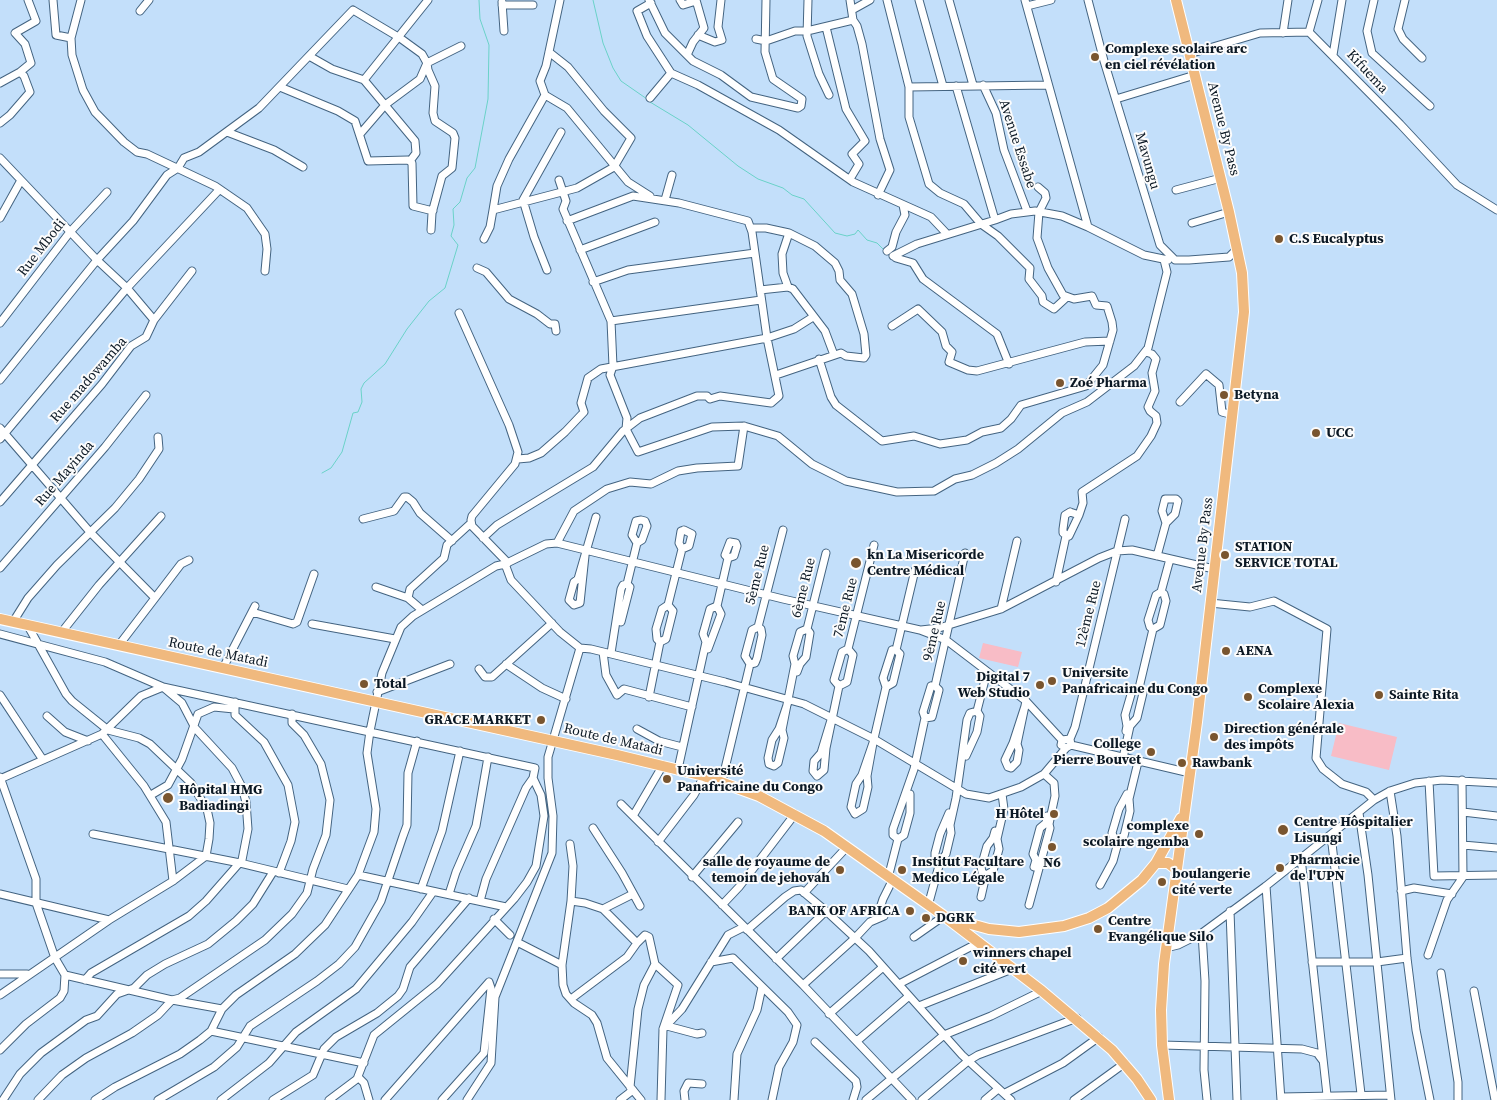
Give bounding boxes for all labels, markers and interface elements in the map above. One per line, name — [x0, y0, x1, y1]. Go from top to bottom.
place label: Complexe scolaire arc en ciel révélation — [1105, 41, 1247, 74]
street label: Kifuema — [1343, 47, 1391, 97]
marker: Complexe scolaire arc en ciel révélation — [1089, 51, 1101, 63]
street label: Avenue By Pass — [1203, 80, 1243, 178]
street label: Avenue Essabe — [995, 98, 1039, 190]
street label: Mavungu — [1131, 131, 1163, 191]
street label: Rue Mbodi — [14, 216, 70, 280]
place label: C.S Eucalyptus — [1289, 231, 1384, 247]
marker: C.S Eucalyptus — [1273, 233, 1285, 245]
street label: Rue madowamba — [47, 334, 131, 426]
place label: Zoé Pharma — [1070, 375, 1147, 391]
marker: Zoé Pharma — [1054, 377, 1066, 389]
place label: Betyna — [1234, 387, 1279, 403]
marker: Betyna — [1218, 389, 1230, 401]
place label: UCC — [1326, 425, 1353, 441]
marker: UCC — [1310, 427, 1322, 439]
street label: Rue Mayinda — [32, 438, 98, 510]
street label: Avenue By Pass — [1189, 496, 1217, 594]
place label: STATION SERVICE TOTAL — [1235, 539, 1338, 572]
street label: 5ème Rue — [742, 543, 774, 607]
place label: kn La Misericorde Centre Médical — [867, 547, 984, 580]
marker: STATION SERVICE TOTAL — [1219, 549, 1231, 561]
street label: 6ème Rue — [788, 556, 820, 620]
marker: kn La Misericorde Centre Médical — [849, 556, 863, 570]
street label: 7ème Rue — [830, 576, 862, 640]
street label: 12ème Rue — [1073, 579, 1105, 649]
street label: 9ème Rue — [920, 599, 950, 663]
street label: Route de Matadi — [167, 634, 269, 672]
place label: AENA — [1236, 643, 1273, 659]
marker: AENA — [1220, 645, 1232, 657]
place label: Universite Panafricaine du Congo — [1062, 665, 1208, 698]
place label: Digital 7 Web Studio — [957, 669, 1030, 702]
marker: Universite Panafricaine du Congo — [1046, 675, 1058, 687]
place label: Total — [374, 676, 407, 692]
marker: Total — [358, 678, 370, 690]
marker: Digital 7 Web Studio — [1034, 679, 1046, 691]
place label: Complexe Scolaire Alexia — [1258, 681, 1354, 714]
place label: Sainte Rita — [1389, 687, 1459, 703]
marker: Sainte Rita — [1373, 689, 1385, 701]
marker: Complexe Scolaire Alexia — [1242, 691, 1254, 703]
place label: GRACE MARKET — [424, 712, 531, 728]
marker: GRACE MARKET — [535, 714, 547, 726]
street label: Route de Matadi — [562, 720, 664, 760]
place label: Direction générale des impôts — [1224, 721, 1344, 754]
marker: Direction générale des impôts — [1208, 731, 1220, 743]
place label: College Pierre Bouvet — [1053, 736, 1141, 769]
marker: College Pierre Bouvet — [1145, 746, 1157, 758]
place label: Rawbank — [1192, 755, 1252, 771]
marker: Rawbank — [1176, 757, 1188, 769]
place label: Université Panafricaine du Congo — [677, 763, 823, 796]
marker: Université Panafricaine du Congo — [661, 773, 673, 785]
place label: Hôpital HMG Badiadingi — [179, 782, 263, 814]
marker: Hôpital HMG Badiadingi — [161, 791, 175, 805]
place label: H Hôtel — [996, 806, 1044, 822]
marker: H Hôtel — [1048, 808, 1060, 820]
place label: Centre Hôspitalier Lisungi — [1294, 814, 1413, 846]
place label: complexe scolaire ngemba — [1083, 818, 1189, 850]
marker: Centre Hôspitalier Lisungi — [1276, 823, 1290, 837]
marker: complexe scolaire ngemba — [1193, 828, 1205, 840]
marker: N6 — [1046, 841, 1058, 853]
place label: Pharmacie de l'UPN — [1290, 852, 1360, 884]
place label: salle de royaume de temoin de jehovah — [703, 854, 830, 886]
place label: Institut Facultare Medico Légale — [912, 854, 1024, 886]
place label: N6 — [1043, 855, 1061, 871]
marker: Pharmacie de l'UPN — [1274, 862, 1286, 874]
marker: salle de royaume de temoin de jehovah — [834, 864, 846, 876]
marker: Institut Facultare Medico Légale — [896, 864, 908, 876]
place label: boulangerie cité verte — [1172, 866, 1250, 899]
marker: boulangerie cité verte — [1156, 876, 1168, 888]
place label: BANK OF AFRICA — [788, 903, 900, 919]
marker: BANK OF AFRICA — [904, 905, 916, 917]
place label: DGRK — [936, 910, 975, 926]
marker: DGRK — [920, 912, 932, 924]
place label: Centre Evangélique Silo — [1108, 913, 1214, 946]
marker: Centre Evangélique Silo — [1092, 923, 1104, 935]
place label: winners chapel cité vert — [973, 945, 1072, 978]
marker: winners chapel cité vert — [957, 955, 969, 967]

